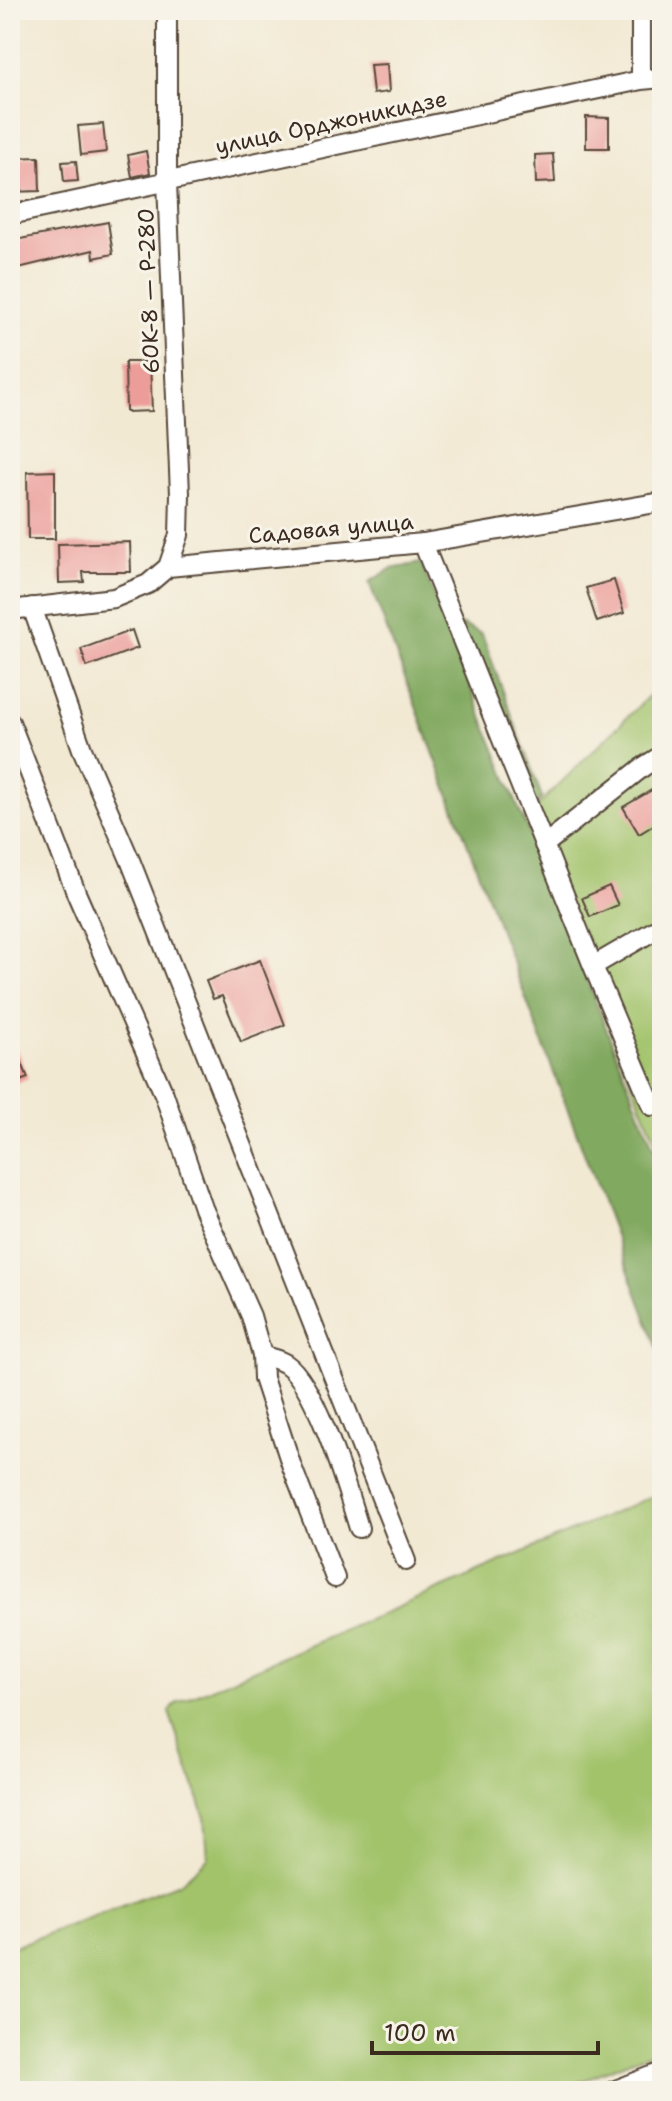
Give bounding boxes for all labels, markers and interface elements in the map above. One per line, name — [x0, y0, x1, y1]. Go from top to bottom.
street label: улица Орджоникидзе — [213, 84, 450, 161]
street label: 60К-8 — Р-280 — [131, 208, 166, 374]
street label: Садовая улица — [247, 507, 415, 550]
scale bar — [372, 2005, 598, 2055]
text: 100 m — [384, 2017, 456, 2049]

